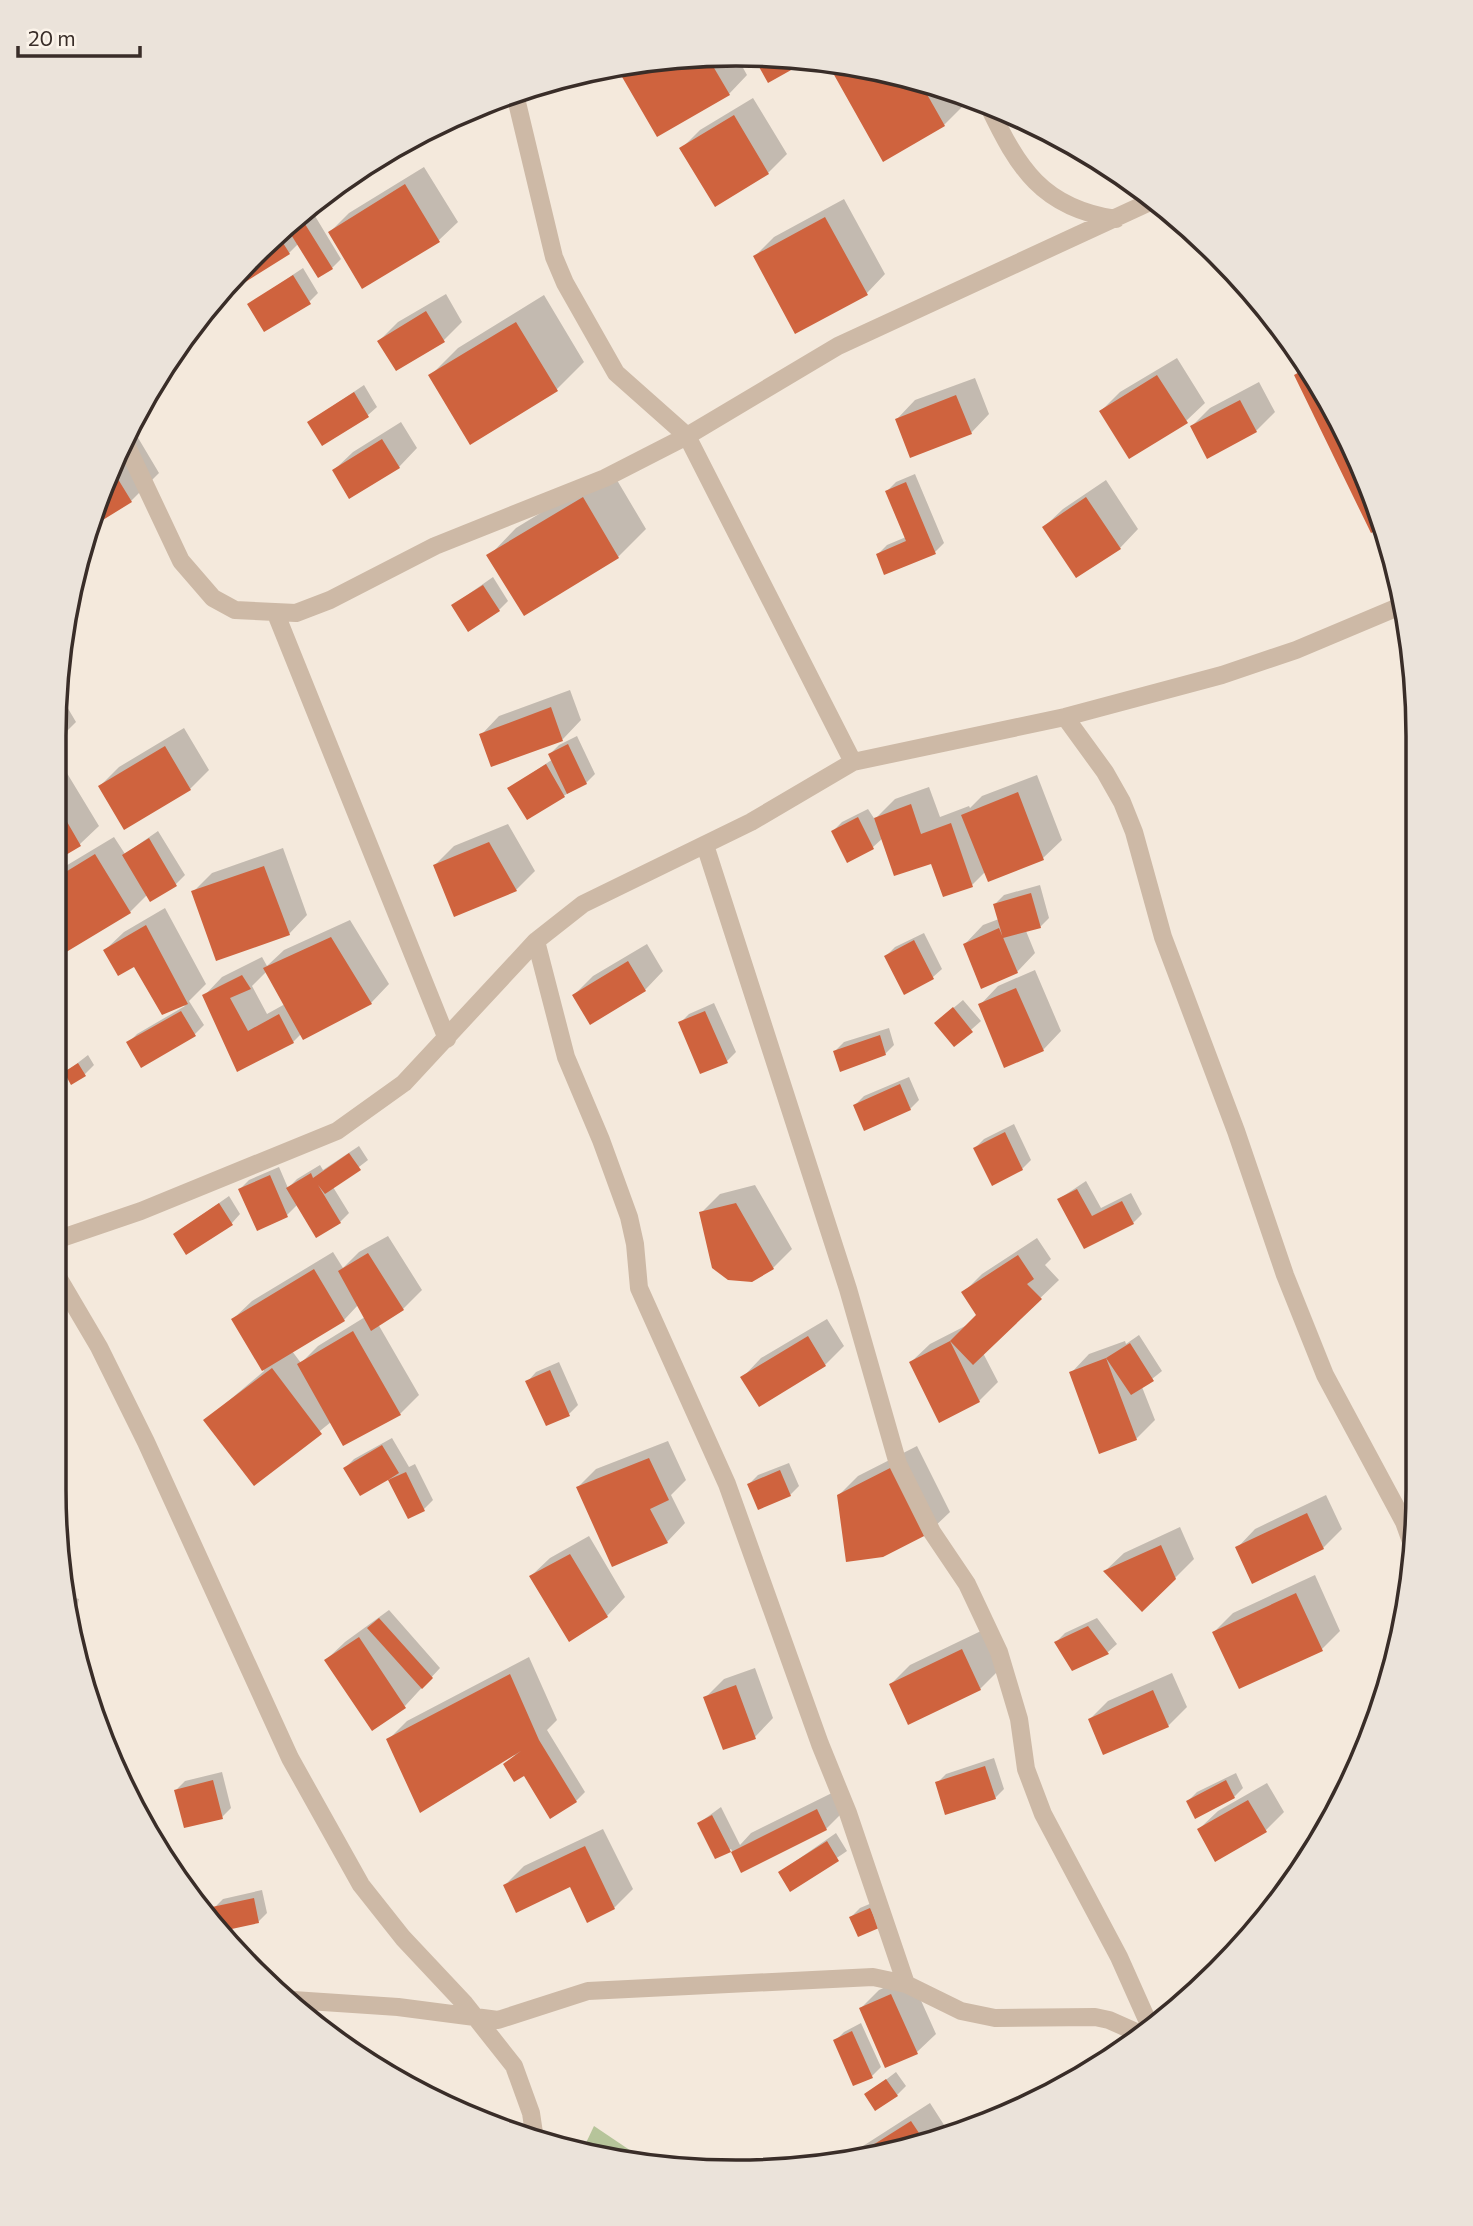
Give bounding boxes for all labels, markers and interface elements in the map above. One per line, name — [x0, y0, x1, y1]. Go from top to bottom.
scale bar — [18, 14, 140, 58]
text: 20 m — [28, 25, 76, 50]

